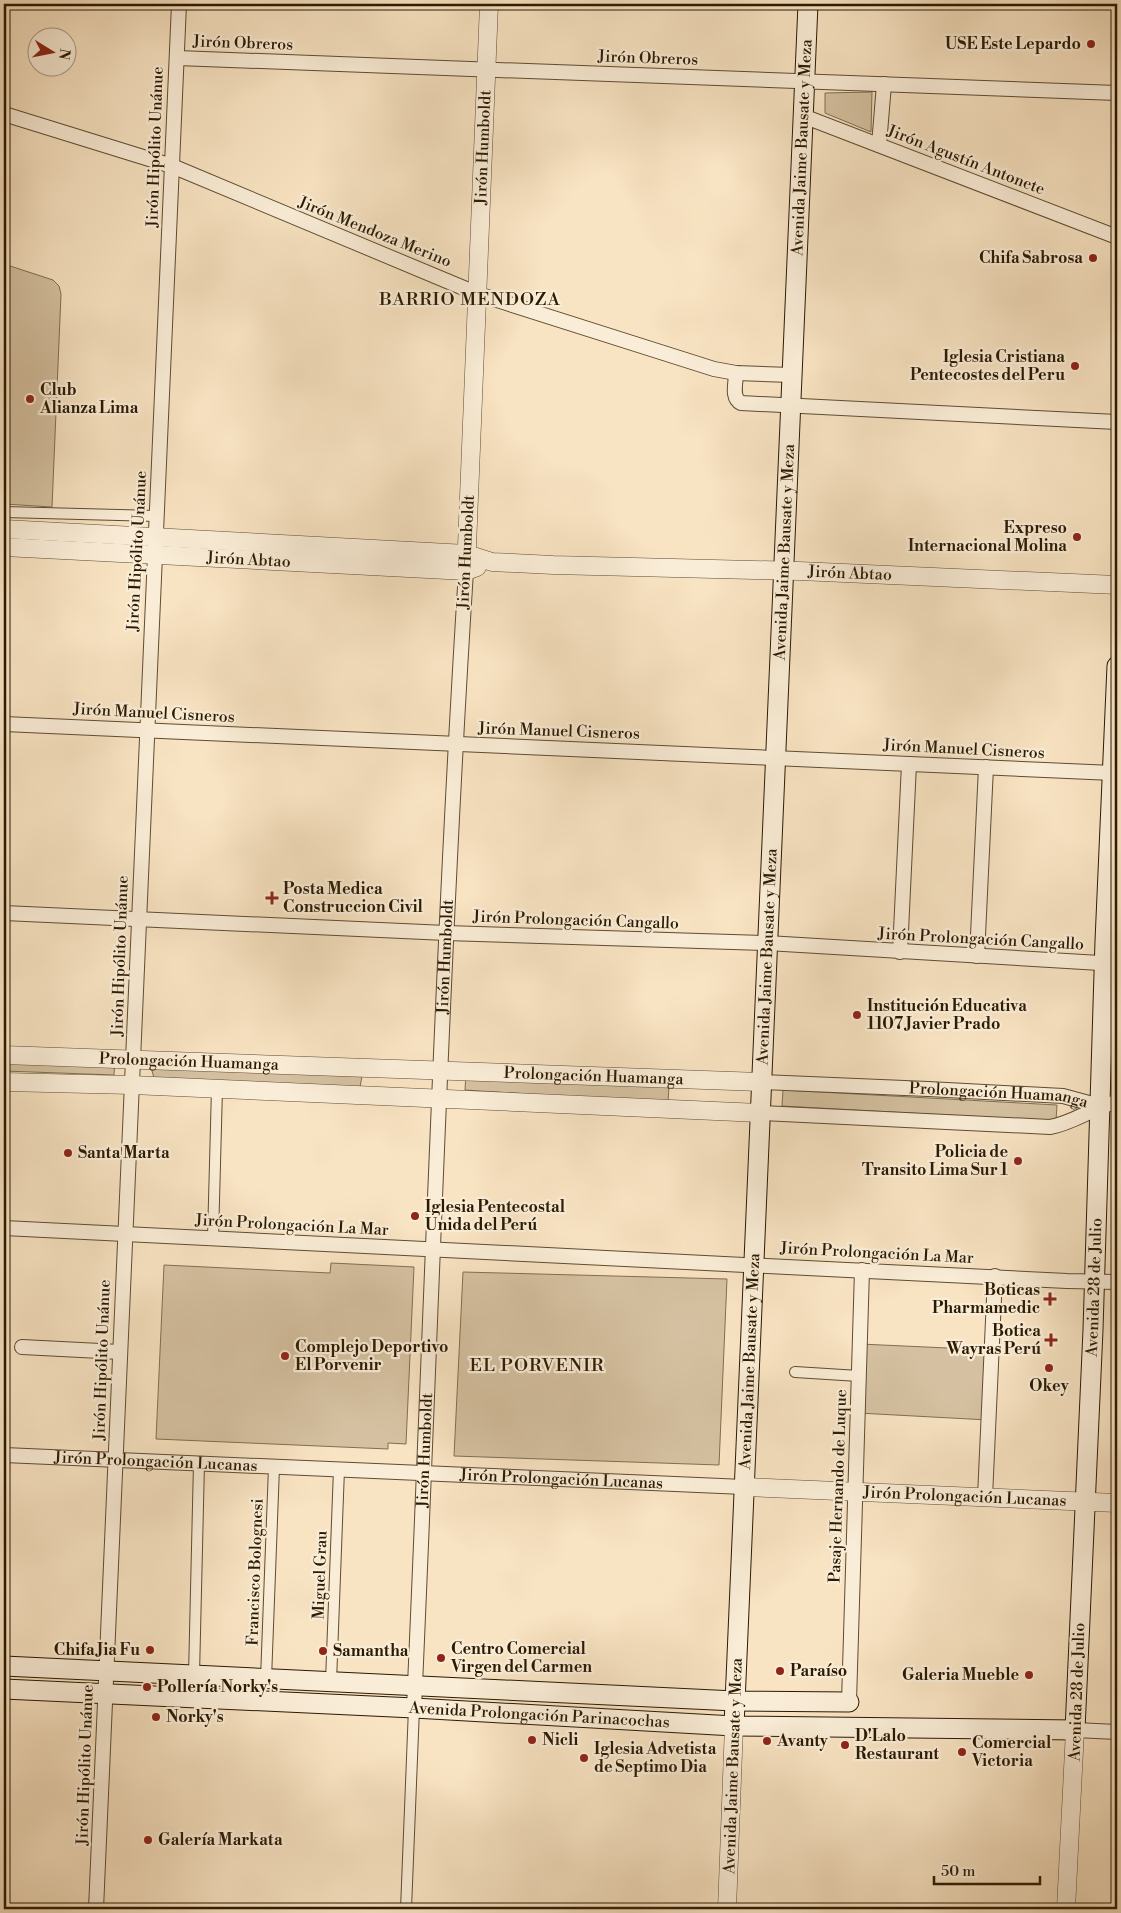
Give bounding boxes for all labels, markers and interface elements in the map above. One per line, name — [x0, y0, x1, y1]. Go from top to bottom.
north arrow — [28, 28, 78, 78]
street label: Jirón Obreros — [191, 31, 294, 55]
place label: USE Este Lepardo — [945, 34, 1081, 54]
street label: Avenida Jaime Bausate y Meza — [787, 38, 817, 257]
marker: USE Este Lepardo — [1085, 38, 1097, 50]
street label: Jirón Obreros — [596, 46, 699, 70]
text: N — [54, 47, 74, 61]
street label: Jirón Hipólito Unánue — [142, 66, 168, 229]
street label: Jirón Humboldt — [471, 89, 496, 206]
street label: Jirón Agustín Antonete — [883, 120, 1048, 199]
street label: Jirón Mendoza Merino — [295, 192, 454, 272]
place label: Chifa Sabrosa — [979, 248, 1083, 268]
marker: Chifa Sabrosa — [1087, 252, 1099, 264]
district label: BARRIO MENDOZA — [378, 288, 561, 311]
place label: Iglesia Cristiana Pentecostes del Peru — [910, 347, 1065, 385]
marker: Iglesia Cristiana Pentecostes del Peru — [1069, 360, 1081, 372]
place label: Club Alianza Lima — [39, 380, 139, 418]
marker: Club Alianza Lima — [24, 393, 36, 405]
street label: Avenida Jaime Bausate y Meza — [770, 443, 799, 662]
street label: Jirón Hipólito Unánue — [123, 470, 151, 633]
street label: Jirón Humboldt — [453, 494, 479, 611]
place label: Expreso Internacional Molina — [908, 518, 1067, 556]
marker: Expreso Internacional Molina — [1071, 531, 1083, 543]
street label: Jirón Abtao — [205, 547, 291, 572]
street label: Jirón Abtao — [806, 561, 892, 585]
street label: Jirón Manuel Cisneros — [72, 699, 235, 727]
street label: Jirón Manuel Cisneros — [477, 718, 640, 744]
street label: Jirón Manuel Cisneros — [882, 735, 1045, 763]
street label: Avenida Jaime Bausate y Meza — [752, 847, 782, 1066]
street label: Jirón Hipólito Unánue — [107, 875, 133, 1038]
place label: Posta Medica Construccion Civil — [283, 879, 424, 917]
marker: Posta Medica Construccion Civil — [265, 891, 279, 905]
street label: Jirón Humboldt — [433, 898, 458, 1015]
street label: Jirón Prolongación Cangallo — [472, 906, 679, 934]
street label: Jirón Prolongación Cangallo — [877, 924, 1084, 954]
place label: Institución Educativa 1107 Javier Prado — [867, 996, 1027, 1034]
marker: Institución Educativa 1107 Javier Prado — [851, 1009, 863, 1021]
street label: Prolongación Huamanga — [99, 1048, 280, 1075]
street label: Prolongación Huamanga — [503, 1063, 685, 1089]
street label: Prolongación Huamanga — [909, 1078, 1091, 1113]
place label: Policia de Transito Lima Sur 1 — [862, 1142, 1008, 1180]
place label: Santa Marta — [78, 1143, 170, 1163]
marker: Santa Marta — [62, 1147, 74, 1159]
marker: Policia de Transito Lima Sur 1 — [1012, 1155, 1024, 1167]
place label: Iglesia Pentecostal Unida del Perú — [425, 1197, 566, 1235]
street label: Jirón Prolongación La Mar — [194, 1210, 389, 1240]
marker: Iglesia Pentecostal Unida del Perú — [409, 1210, 421, 1222]
street label: Avenida 28 de Julio — [1082, 1218, 1106, 1358]
street label: Jirón Prolongación La Mar — [779, 1238, 974, 1268]
street label: Avenida Jaime Bausate y Meza — [735, 1252, 764, 1471]
street label: Jirón Hipólito Unánue — [89, 1279, 115, 1442]
place label: Boticas Pharmamedic — [932, 1280, 1040, 1318]
marker: Boticas Pharmamedic — [1044, 1293, 1056, 1305]
place label: Botica Wayras Perú — [945, 1321, 1041, 1359]
marker: Botica Wayras Perú — [1045, 1334, 1057, 1346]
place label: Complejo Deportivo El Porvenir — [295, 1337, 449, 1375]
marker: Complejo Deportivo El Porvenir — [279, 1350, 291, 1362]
district label: EL PORVENIR — [470, 1354, 604, 1377]
marker: Okey — [1043, 1362, 1055, 1374]
place label: Okey — [1029, 1376, 1070, 1396]
street label: Pasaje Hernando de Luque — [825, 1389, 851, 1583]
street label: Jirón Humboldt — [412, 1392, 437, 1509]
street label: Jirón Prolongación Lucanas — [53, 1447, 258, 1476]
street label: Jirón Prolongación Lucanas — [458, 1465, 664, 1493]
street label: Jirón Prolongación Lucanas — [862, 1482, 1067, 1511]
street label: Francisco Bolognesi — [242, 1498, 268, 1646]
street label: Miguel Grau — [308, 1530, 332, 1620]
street label: Avenida 28 de Julio — [1065, 1622, 1089, 1763]
place label: Centro Comercial Virgen del Carmen — [450, 1639, 592, 1677]
place label: Chifa Jia Fu — [54, 1640, 140, 1660]
place label: Samantha — [333, 1641, 409, 1661]
marker: Chifa Jia Fu — [144, 1644, 156, 1656]
marker: Samantha — [317, 1645, 329, 1657]
marker: Centro Comercial Virgen del Carmen — [435, 1652, 447, 1664]
street label: Avenida Jaime Bausate y Meza — [719, 1657, 747, 1875]
place label: Paraíso — [790, 1661, 847, 1681]
marker: Paraíso — [774, 1665, 786, 1677]
place label: Galeria Mueble — [902, 1665, 1019, 1685]
marker: Galeria Mueble — [1023, 1669, 1035, 1681]
place label: Pollería Norky's — [157, 1677, 278, 1697]
marker: Pollería Norky's — [141, 1681, 153, 1693]
street label: Jirón Hipólito Unánue — [72, 1684, 98, 1847]
street label: Avenida Prolongación Parinacochas — [407, 1698, 670, 1732]
place label: Norky's — [166, 1707, 224, 1727]
marker: Norky's — [150, 1711, 162, 1723]
place label: D'Lalo Restaurant — [855, 1726, 939, 1764]
place label: Nicli — [542, 1730, 578, 1750]
place label: Avanty — [776, 1731, 829, 1751]
place label: Comercial Victoria — [971, 1733, 1052, 1771]
marker: Nicli — [526, 1734, 538, 1746]
marker: Avanty — [761, 1735, 773, 1747]
place label: Iglesia Advetista de Septimo Dia — [594, 1739, 717, 1777]
marker: D'Lalo Restaurant — [839, 1739, 851, 1751]
marker: Comercial Victoria — [956, 1746, 968, 1758]
marker: Iglesia Advetista de Septimo Dia — [578, 1752, 590, 1764]
place label: Galería Markata — [158, 1830, 283, 1850]
marker: Galería Markata — [142, 1834, 154, 1846]
scale bar — [934, 1853, 1040, 1885]
text: 50 m — [941, 1862, 975, 1881]

